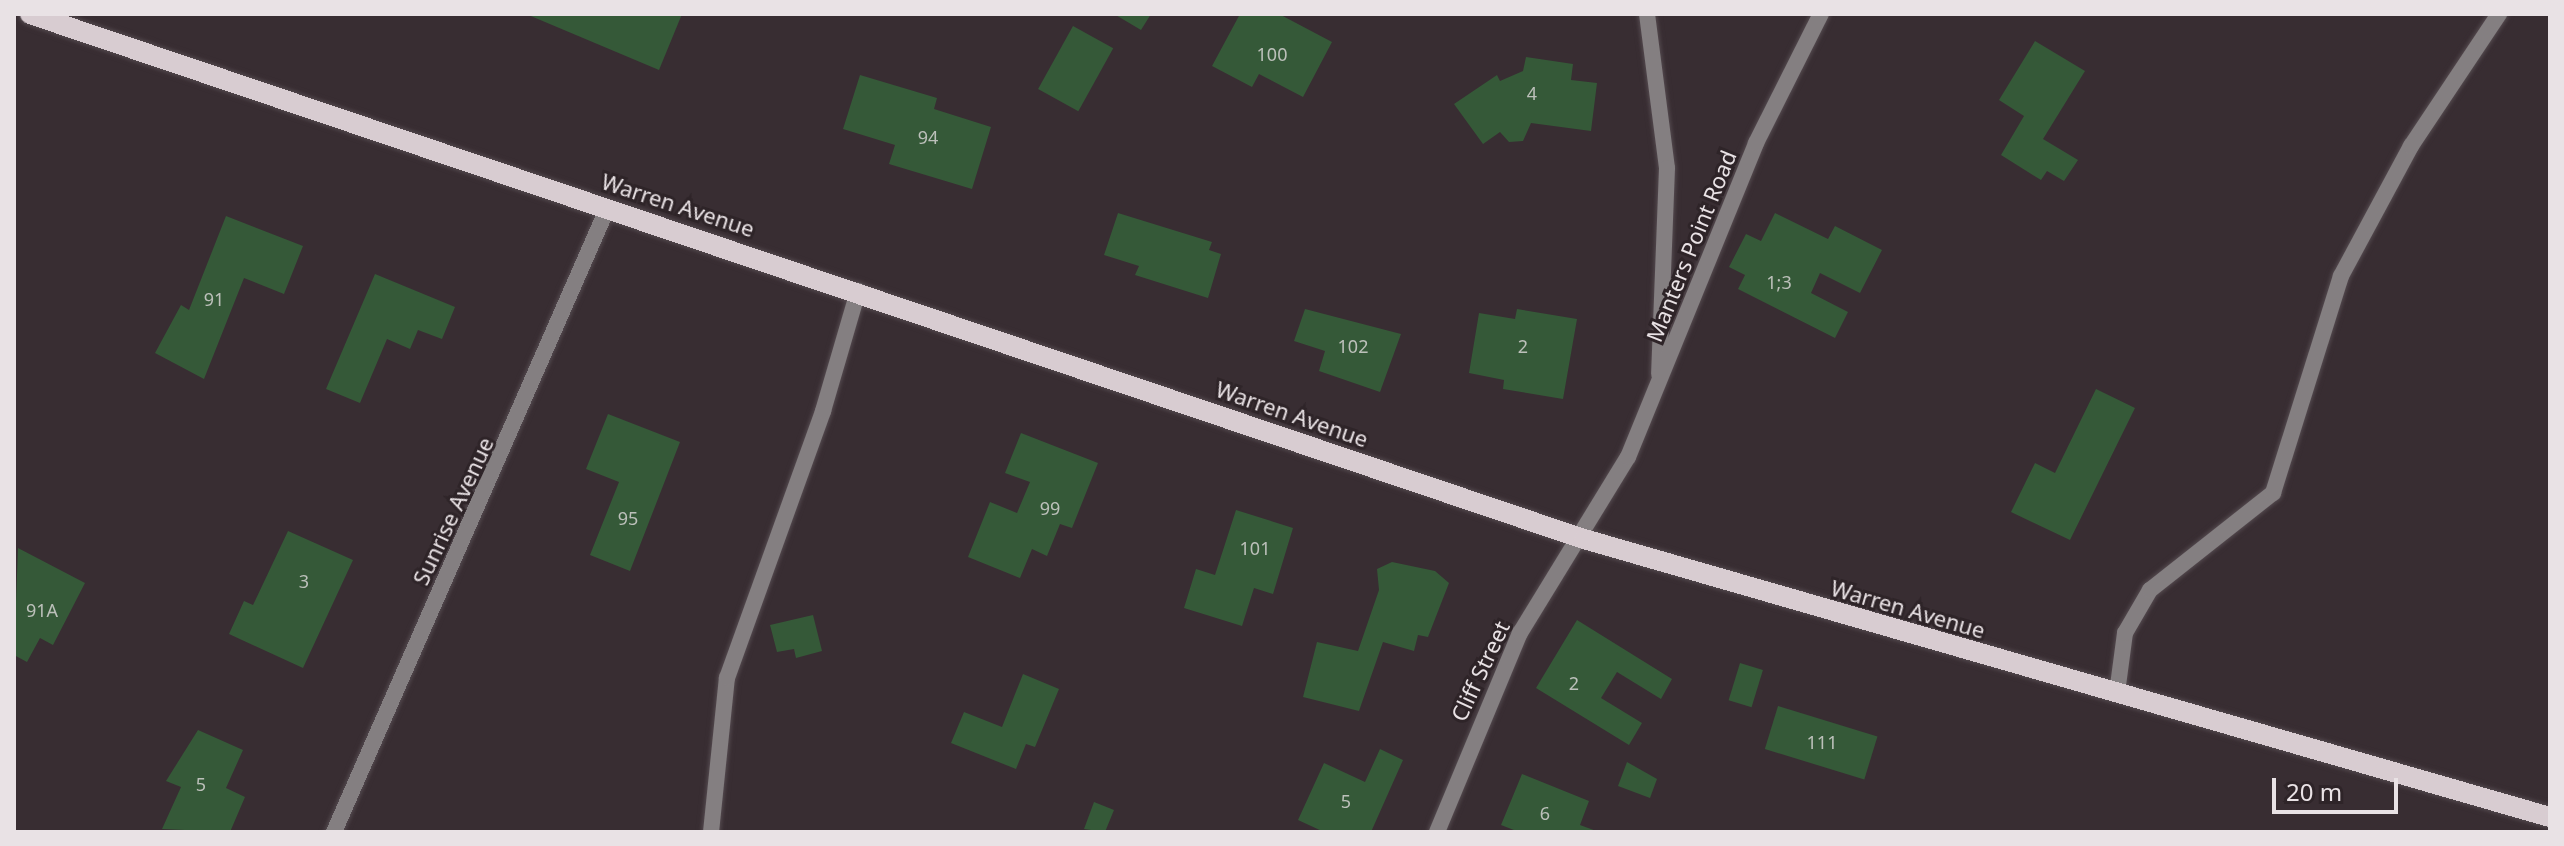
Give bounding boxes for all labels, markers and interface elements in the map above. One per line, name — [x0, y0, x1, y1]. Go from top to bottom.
house number: 100 — [1257, 43, 1287, 65]
house number: 4 — [1527, 82, 1537, 104]
house number: 94 — [918, 126, 938, 148]
street label: Manters Point Road — [1641, 146, 1741, 346]
street label: Warren Avenue — [598, 168, 758, 242]
house number: 1;3 — [1766, 271, 1792, 293]
house number: 91 — [204, 288, 224, 310]
house number: 102 — [1338, 335, 1368, 357]
house number: 2 — [1518, 335, 1528, 357]
street label: Warren Avenue — [1213, 376, 1371, 452]
street label: Sunrise Avenue — [407, 433, 499, 589]
house number: 99 — [1040, 497, 1060, 519]
house number: 95 — [618, 507, 638, 529]
house number: 101 — [1240, 537, 1270, 559]
house number: 3 — [299, 570, 309, 592]
street label: Warren Avenue — [1828, 574, 1988, 644]
house number: 91A — [26, 599, 58, 621]
street label: Cliff Street — [1445, 617, 1515, 725]
house number: 2 — [1569, 672, 1579, 694]
house number: 111 — [1807, 731, 1837, 753]
scale bar — [2276, 762, 2402, 812]
house number: 5 — [196, 773, 206, 795]
text: 20 m — [2286, 775, 2342, 808]
house number: 5 — [1341, 790, 1351, 812]
house number: 6 — [1540, 802, 1550, 824]

